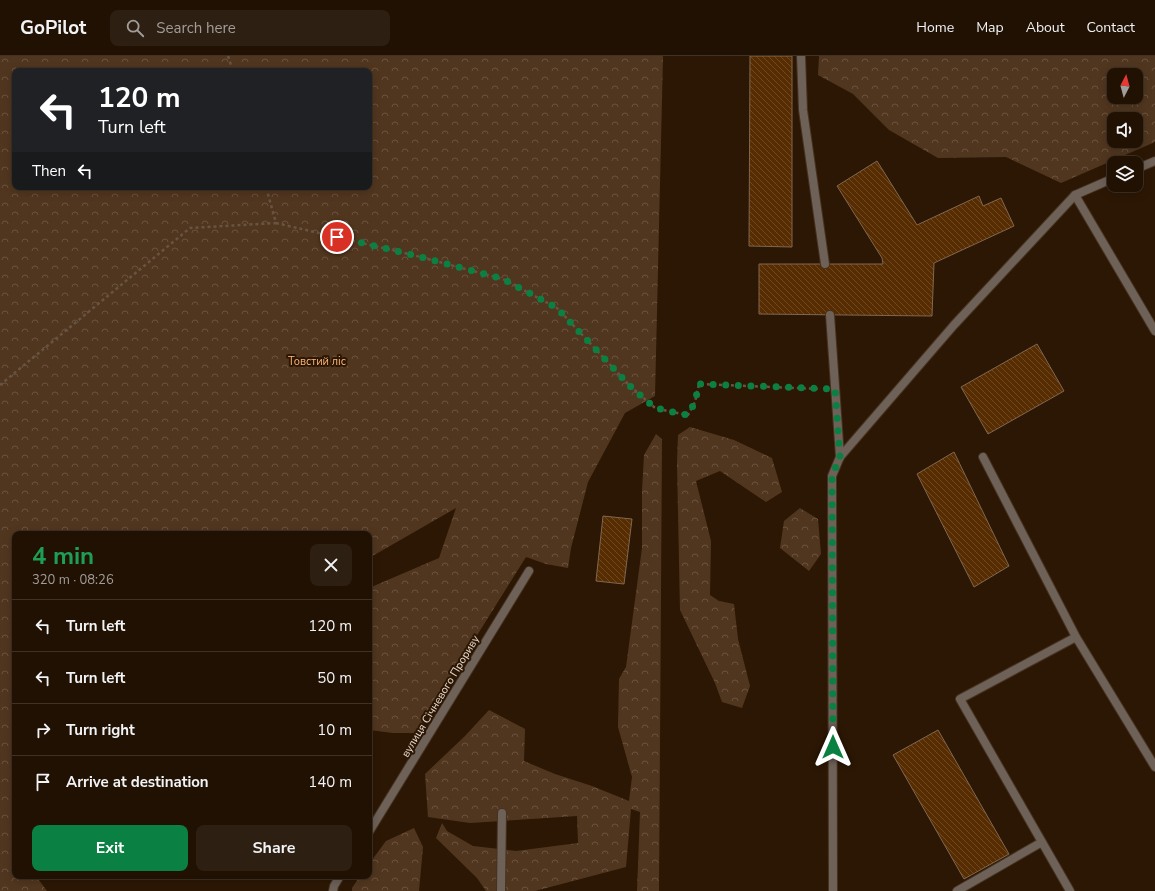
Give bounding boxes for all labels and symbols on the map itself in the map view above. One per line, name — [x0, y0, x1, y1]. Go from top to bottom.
north arrow — [1107, 68, 1143, 104]
pin — [320, 220, 354, 254]
park label: Товстий ліс — [288, 354, 346, 369]
street label: вулиця Січневого Прориву — [398, 632, 483, 760]
position arrow — [812, 726, 854, 768]

